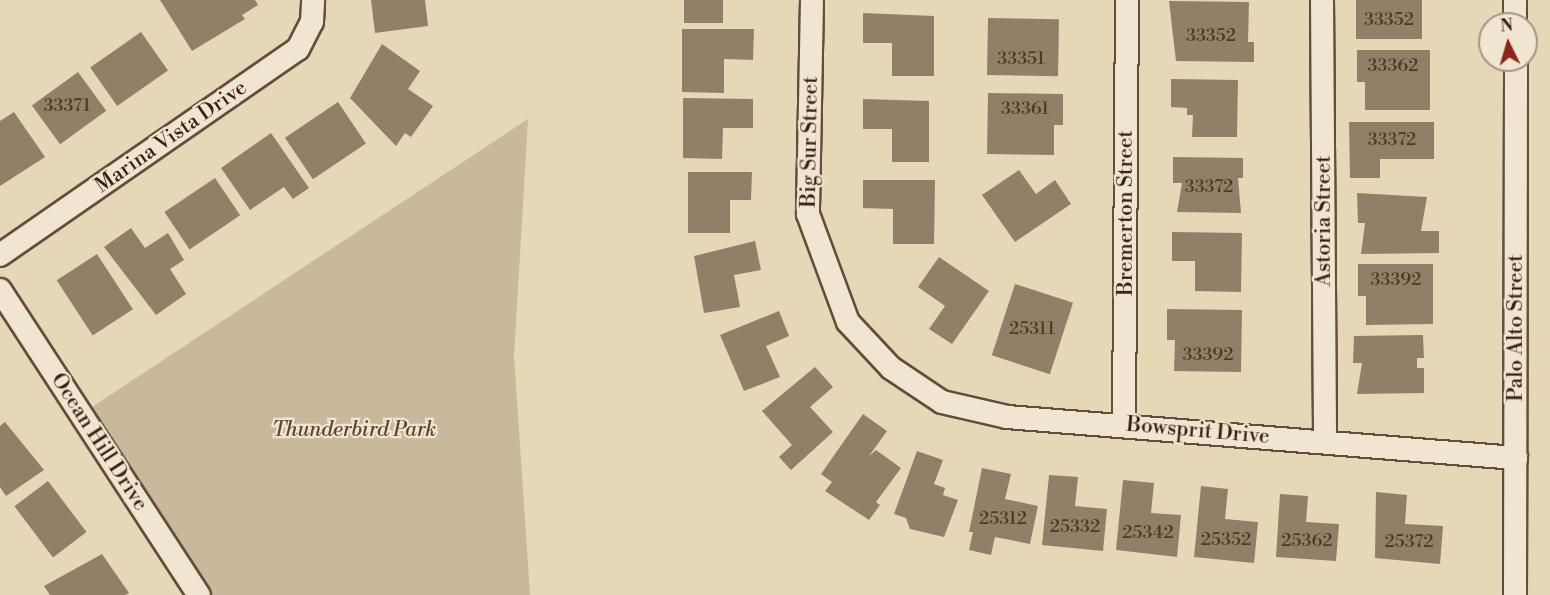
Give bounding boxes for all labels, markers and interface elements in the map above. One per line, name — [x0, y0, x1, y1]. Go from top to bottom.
house number: 33352 — [1364, 9, 1414, 31]
north arrow — [1478, 12, 1538, 72]
text: N — [1499, 16, 1514, 37]
house number: 33352 — [1186, 25, 1236, 47]
house number: 33351 — [997, 48, 1045, 70]
house number: 33362 — [1368, 55, 1418, 77]
street label: Marina Vista Drive — [90, 75, 252, 199]
street label: Big Sur Street — [796, 76, 824, 208]
house number: 33371 — [44, 95, 90, 117]
house number: 33361 — [1001, 98, 1049, 120]
house number: 33372 — [1368, 129, 1416, 151]
street label: Bremerton Street — [1113, 130, 1139, 296]
street label: Astoria Street — [1311, 155, 1337, 287]
house number: 33372 — [1185, 176, 1233, 198]
street label: Palo Alto Street — [1503, 254, 1529, 402]
house number: 33392 — [1371, 269, 1421, 291]
house number: 25311 — [1009, 318, 1055, 340]
house number: 33392 — [1183, 344, 1233, 366]
street label: Ocean Hill Drive — [45, 368, 153, 516]
street label: Bowsprit Drive — [1125, 412, 1271, 450]
park label: Thunderbird Park — [272, 417, 436, 443]
house number: 25312 — [979, 508, 1027, 530]
house number: 25332 — [1050, 516, 1100, 538]
house number: 25342 — [1122, 522, 1174, 544]
house number: 25352 — [1201, 529, 1251, 551]
house number: 25362 — [1281, 530, 1333, 552]
house number: 25372 — [1385, 531, 1433, 553]

